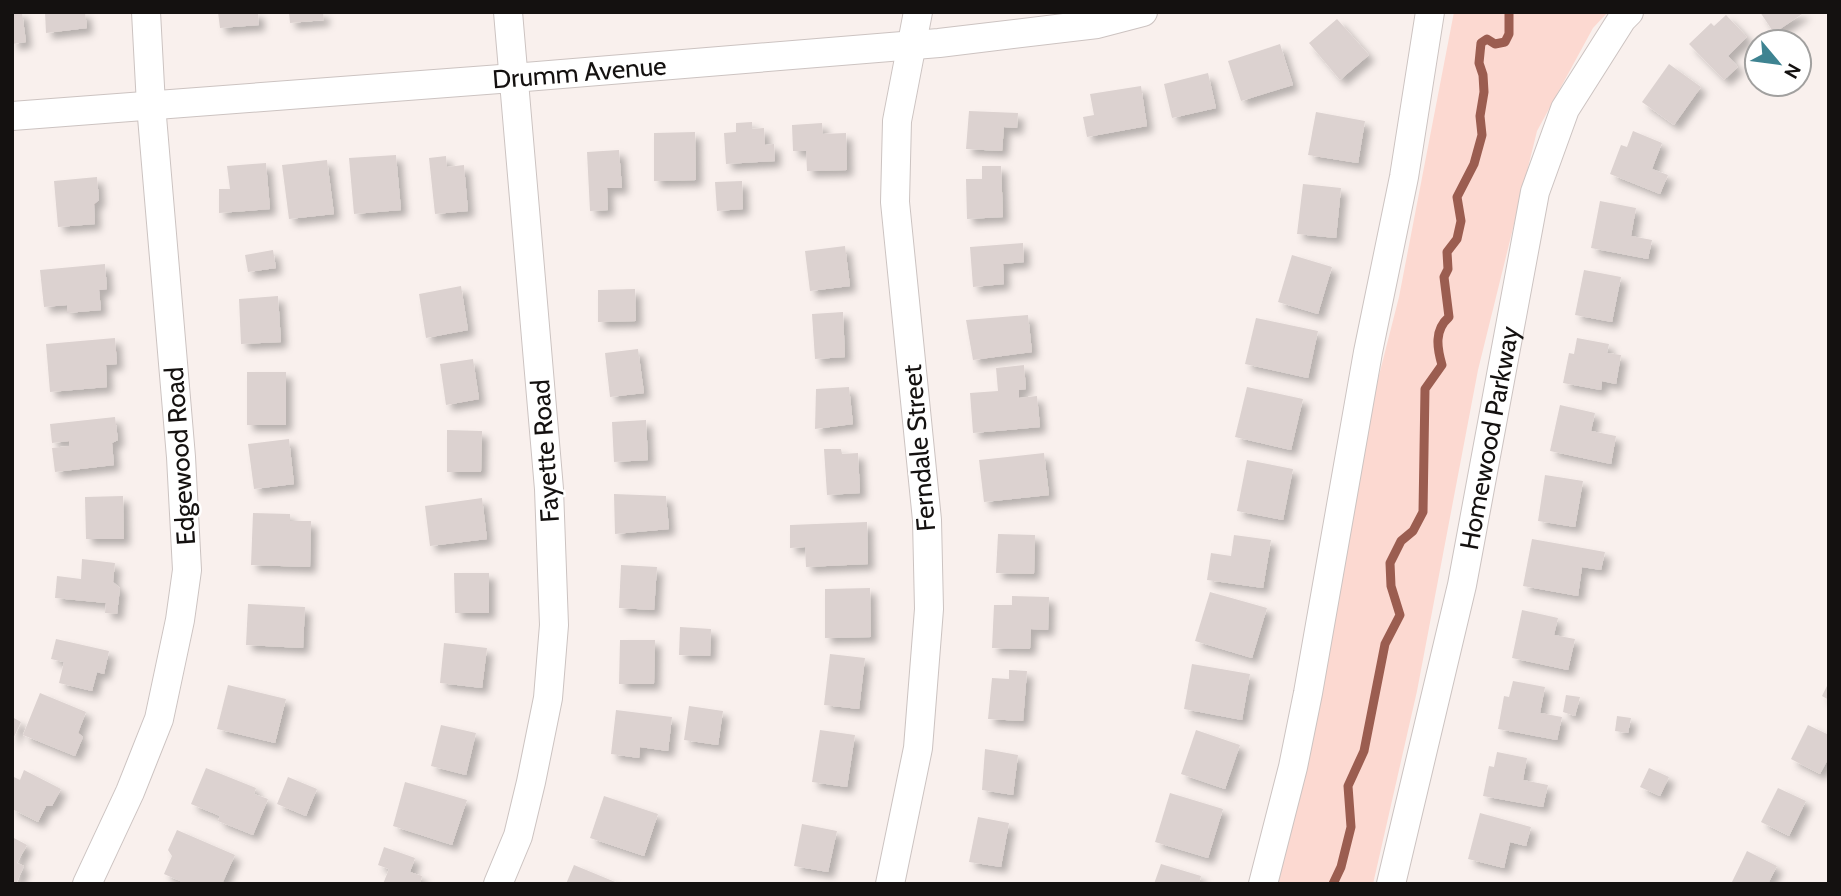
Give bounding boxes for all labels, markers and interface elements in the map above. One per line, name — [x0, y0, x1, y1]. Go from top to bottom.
north arrow — [1743, 28, 1813, 98]
street label: Drumm Avenue — [491, 49, 668, 96]
text: N — [1779, 60, 1806, 82]
street label: Homewood Parkway — [1453, 323, 1526, 552]
street label: Ferndale Street — [896, 363, 942, 533]
street label: Edgewood Road — [158, 366, 202, 546]
street label: Fayette Road — [524, 378, 566, 524]

